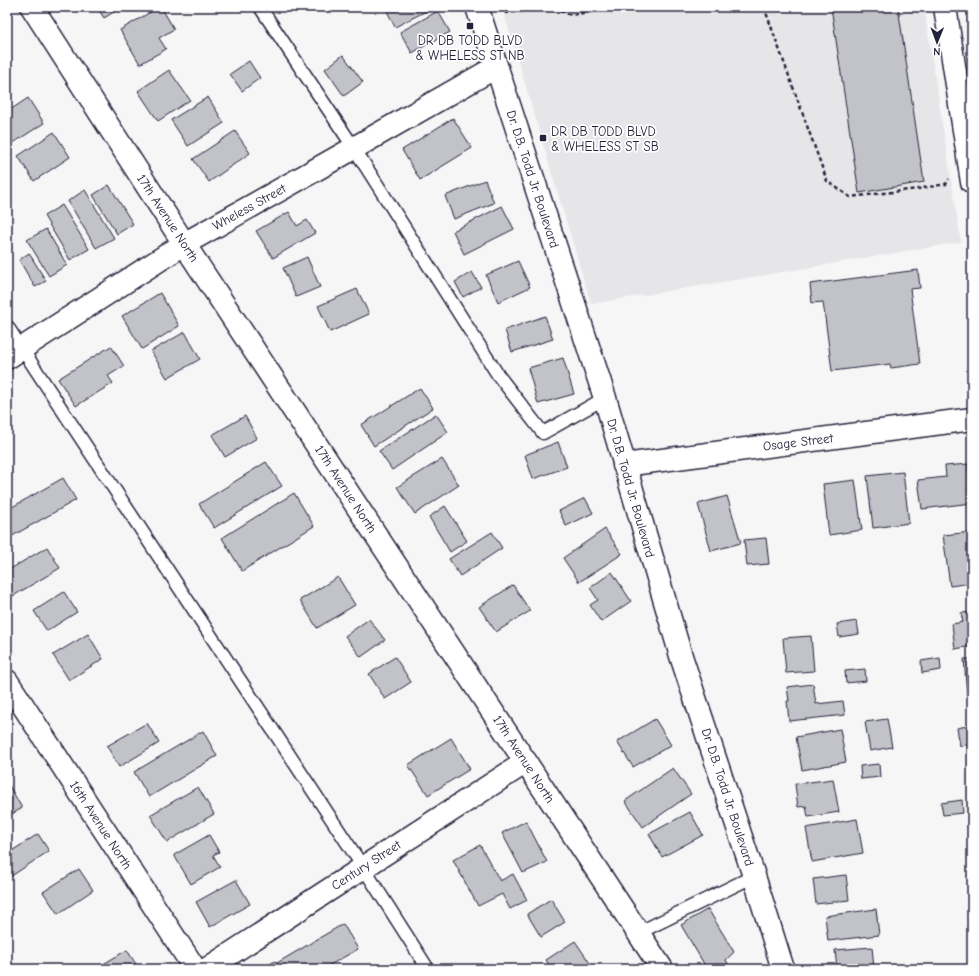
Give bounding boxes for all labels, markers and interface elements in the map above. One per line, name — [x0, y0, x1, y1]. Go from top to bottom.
marker: DR DB TODD BLVD & WHELESS ST NB — [465, 21, 475, 31]
north arrow — [917, 22, 957, 62]
place label: DR DB TODD BLVD & WHELESS ST NB — [415, 33, 525, 63]
text: N — [933, 45, 941, 58]
street label: Dr. D.B. Todd Jr. Boulevard — [504, 108, 562, 250]
place label: DR DB TODD BLVD & WHELESS ST SB — [551, 124, 659, 154]
marker: DR DB TODD BLVD & WHELESS ST SB — [538, 133, 548, 143]
street label: 17th Avenue North — [134, 171, 202, 265]
street label: Wheless Street — [210, 180, 290, 233]
street label: Dr. D.B. Todd Jr. Boulevard — [604, 417, 658, 559]
street label: Osage Street — [762, 430, 835, 454]
street label: 17th Avenue North — [312, 442, 380, 536]
street label: 17th Avenue North — [490, 712, 558, 806]
street label: Dr. D.B. Todd Jr. Boulevard — [699, 726, 757, 868]
street label: 16th Avenue North — [67, 778, 135, 872]
street label: Century Street — [328, 836, 405, 893]

